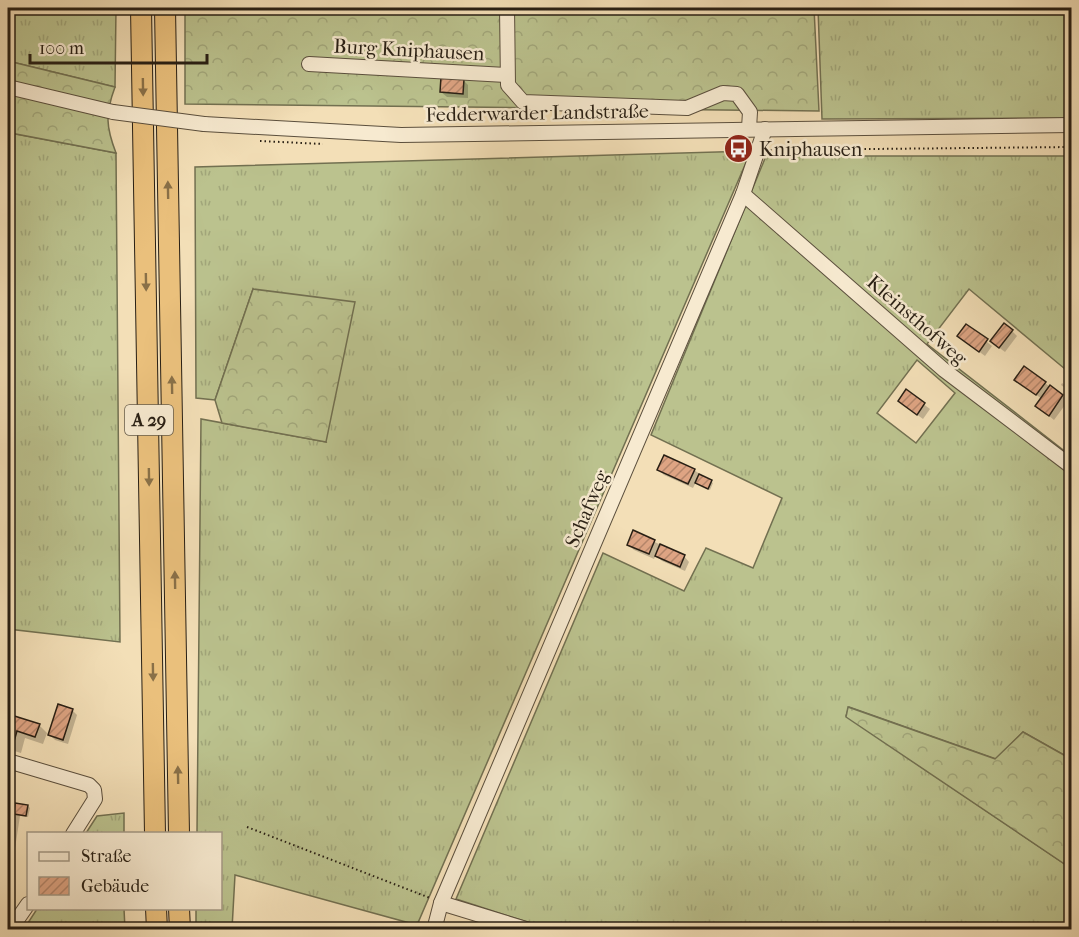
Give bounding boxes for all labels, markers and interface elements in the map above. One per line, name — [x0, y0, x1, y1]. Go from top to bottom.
scale bar — [30, 27, 207, 65]
street label: Burg Kniphausen — [333, 35, 485, 65]
text: 100 m — [39, 38, 84, 59]
one-way arrow — [138, 77, 148, 96]
street label: Fedderwarder Landstraße — [425, 100, 649, 126]
bus stop icon: Kniphausen — [722, 133, 754, 165]
place label: Kniphausen — [759, 138, 863, 161]
one-way arrow — [163, 181, 173, 200]
street label: Kleinsthofweg — [862, 270, 972, 370]
one-way arrow — [141, 272, 151, 291]
one-way arrow — [167, 376, 177, 395]
road number: A 29 — [125, 405, 173, 435]
one-way arrow — [145, 467, 154, 486]
street label: Schafweg — [560, 467, 614, 551]
one-way arrow — [170, 571, 180, 590]
one-way arrow — [148, 662, 158, 681]
one-way arrow — [173, 766, 183, 785]
legend — [27, 832, 222, 910]
text: Straße — [81, 846, 132, 867]
text: Gebäude — [81, 876, 149, 897]

